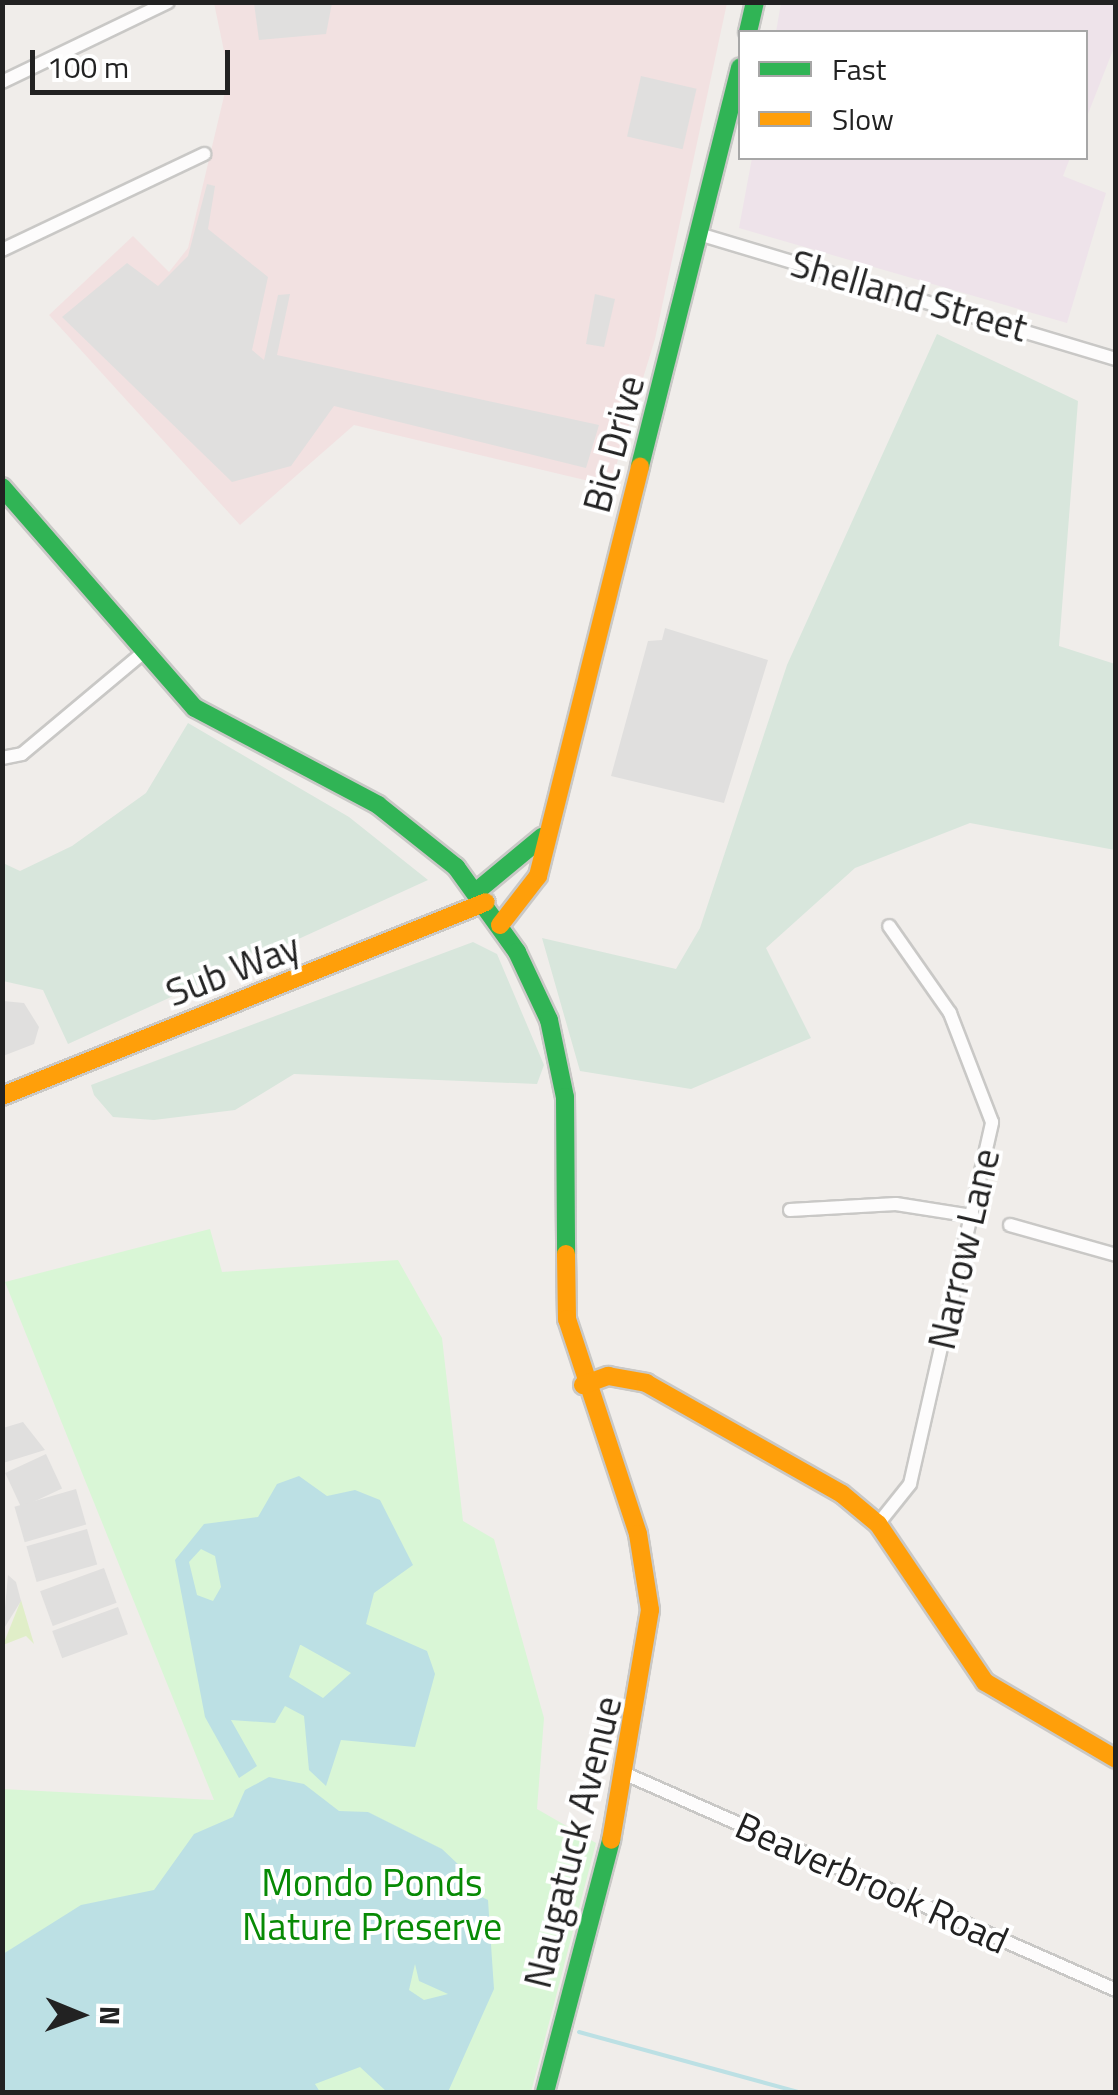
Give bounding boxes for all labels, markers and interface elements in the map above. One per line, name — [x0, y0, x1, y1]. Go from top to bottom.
scale bar — [35, 30, 235, 92]
legend — [738, 30, 1088, 160]
text: 100 m — [47, 44, 129, 90]
text: Fast — [832, 46, 886, 92]
text: Slow — [832, 96, 894, 142]
street label: Shelland Street — [786, 241, 1032, 351]
street label: Bic Drive — [574, 371, 654, 517]
street label: Sub Way — [160, 924, 306, 1016]
street label: Narrow Lane — [919, 1144, 1009, 1354]
street label: Naugatuck Avenue — [515, 1691, 631, 1993]
street label: Beaverbrook Road — [729, 1802, 1015, 1964]
park label: Mondo Ponds Nature Preserve — [242, 1860, 502, 1950]
north arrow — [30, 1965, 130, 2065]
text: N — [89, 2005, 132, 2026]

